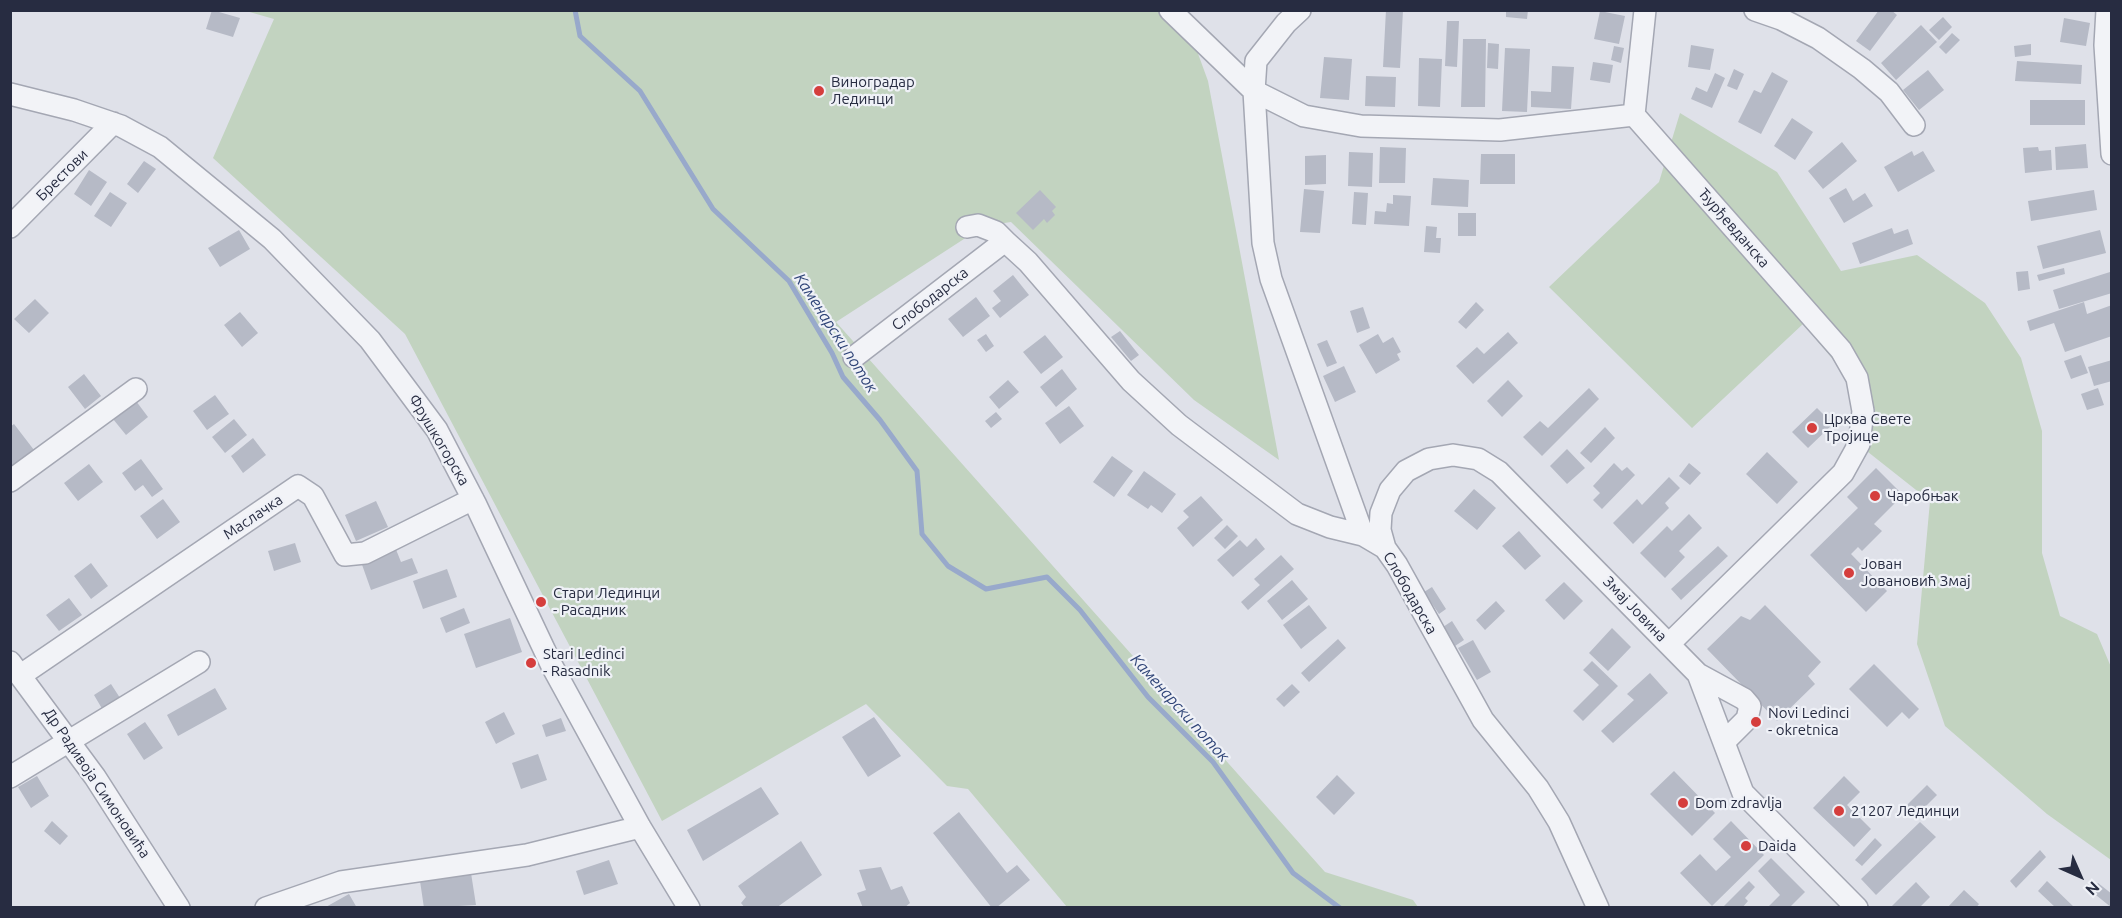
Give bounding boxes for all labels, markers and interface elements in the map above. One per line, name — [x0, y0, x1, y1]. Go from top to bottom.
place label: Виноградар Лединци — [831, 73, 915, 108]
marker: Виноградар Лединци — [812, 84, 826, 98]
street label: Брестови — [32, 145, 92, 205]
street label: Ђурђевданска — [1695, 184, 1773, 272]
street label: Слободарска — [888, 264, 972, 334]
water label: Каменарски поток — [790, 270, 882, 396]
street label: Фрушкогорска — [405, 391, 473, 489]
place label: Црква Свете Тројице — [1824, 410, 1911, 445]
marker: Црква Свете Тројице — [1805, 421, 1819, 435]
place label: Чаробњак — [1887, 487, 1958, 505]
marker: Чаробњак — [1868, 489, 1882, 503]
street label: Маслачка — [220, 491, 286, 543]
street label: Слободарска — [1379, 549, 1441, 637]
place label: Јован Јовановић Змај — [1861, 555, 1971, 590]
marker: Јован Јовановић Змај — [1842, 566, 1856, 580]
street label: Змај Јовина — [1599, 573, 1671, 645]
place label: Стари Лединци - Расадник — [553, 584, 660, 619]
marker: Стари Лединци - Расадник — [534, 595, 548, 609]
place label: Stari Ledinci - Rasadnik — [543, 645, 625, 680]
water label: Каменарски поток — [1126, 650, 1234, 766]
marker: Stari Ledinci - Rasadnik — [524, 656, 538, 670]
street label: Др Радивоја Симоновића — [40, 704, 154, 862]
place label: Novi Ledinci - okretnica — [1768, 704, 1849, 739]
marker: Novi Ledinci - okretnica — [1749, 715, 1763, 729]
place label: Dom zdravlja — [1695, 794, 1782, 812]
marker: Dom zdravlja — [1676, 796, 1690, 810]
place label: 21207 Лединци — [1851, 802, 1959, 820]
marker: 21207 Лединци — [1832, 804, 1846, 818]
place label: Daida — [1758, 837, 1796, 855]
marker: Daida — [1739, 839, 1753, 853]
north arrow — [2050, 846, 2110, 906]
text: N — [2082, 878, 2103, 899]

